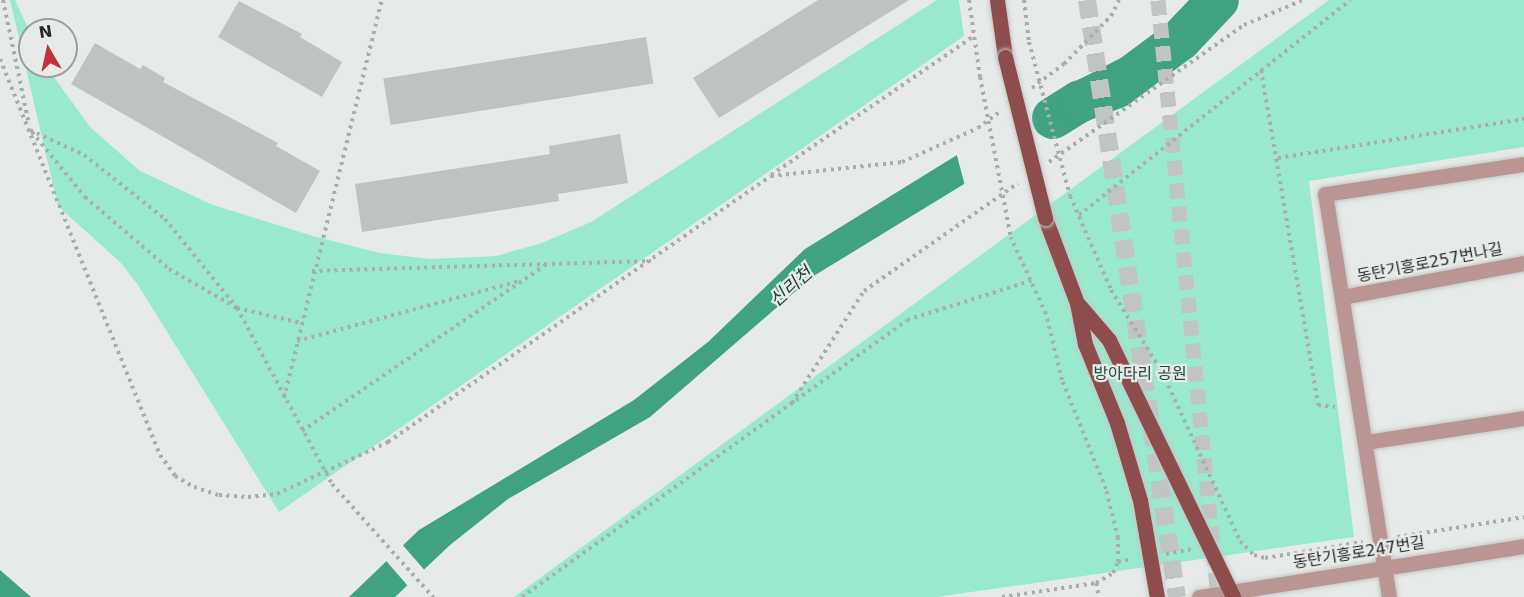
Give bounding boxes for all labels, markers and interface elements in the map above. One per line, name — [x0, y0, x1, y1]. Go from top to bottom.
north arrow — [18, 18, 78, 78]
text: N — [37, 21, 54, 42]
street label: 동탄기흥로257번나길 — [1355, 239, 1505, 287]
water label: 신리천 — [765, 262, 817, 312]
park label: 방아다리 공원 — [1093, 364, 1187, 384]
street label: 동탄기흥로247번길 — [1292, 533, 1426, 573]

